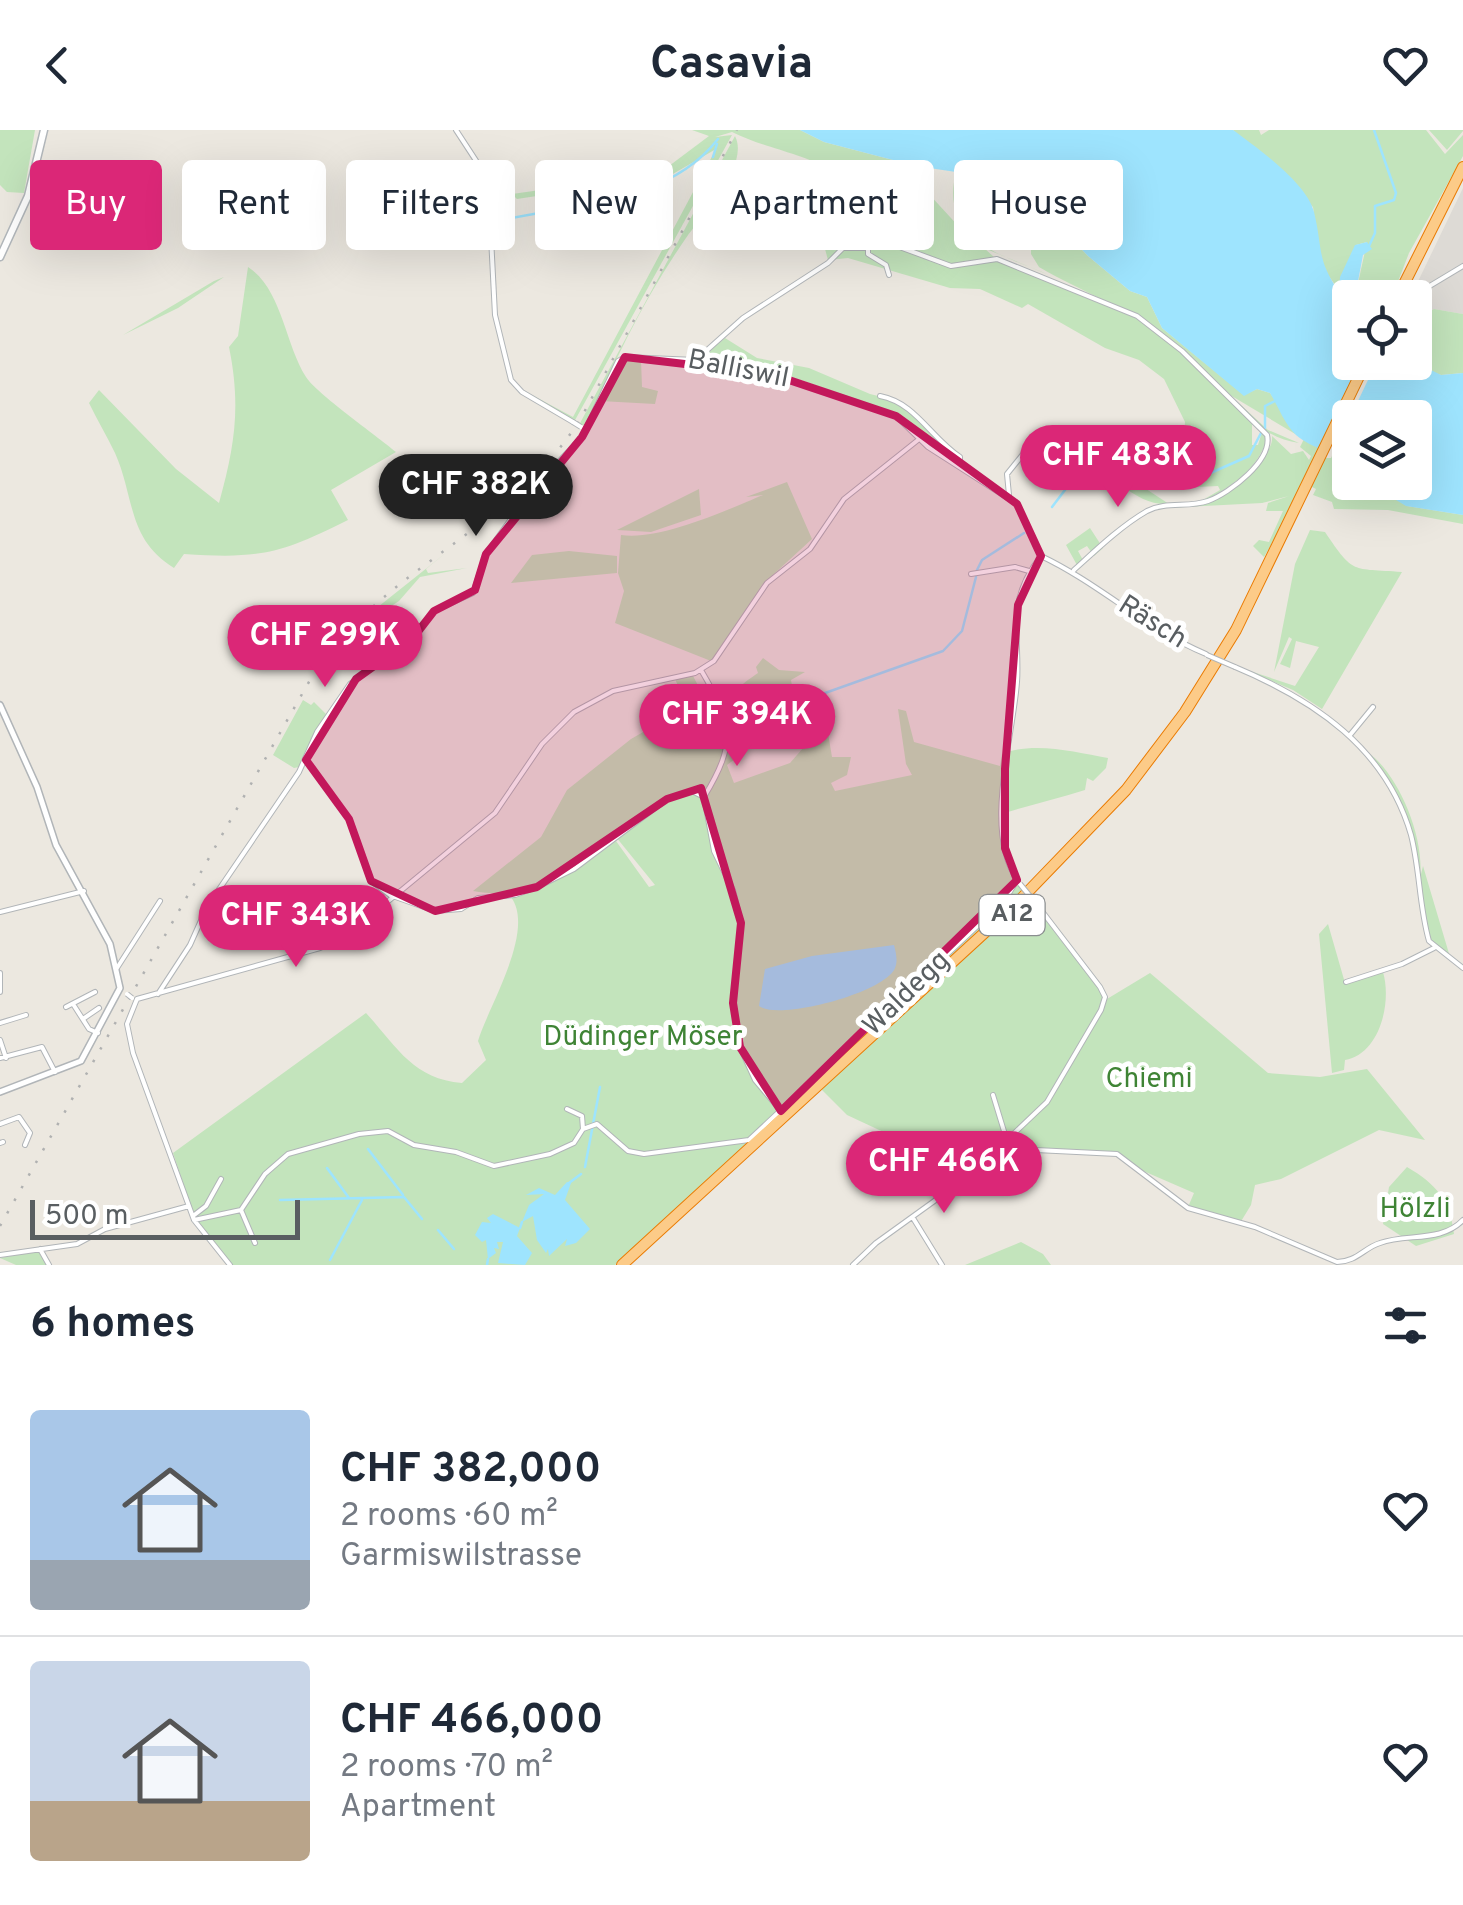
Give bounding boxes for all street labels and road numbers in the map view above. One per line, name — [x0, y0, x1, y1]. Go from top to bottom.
street label: Balliswil — [684, 343, 792, 397]
street label: Räsch — [1111, 588, 1193, 658]
road number: A12 — [980, 895, 1044, 935]
street label: Waldegg — [856, 944, 958, 1044]

